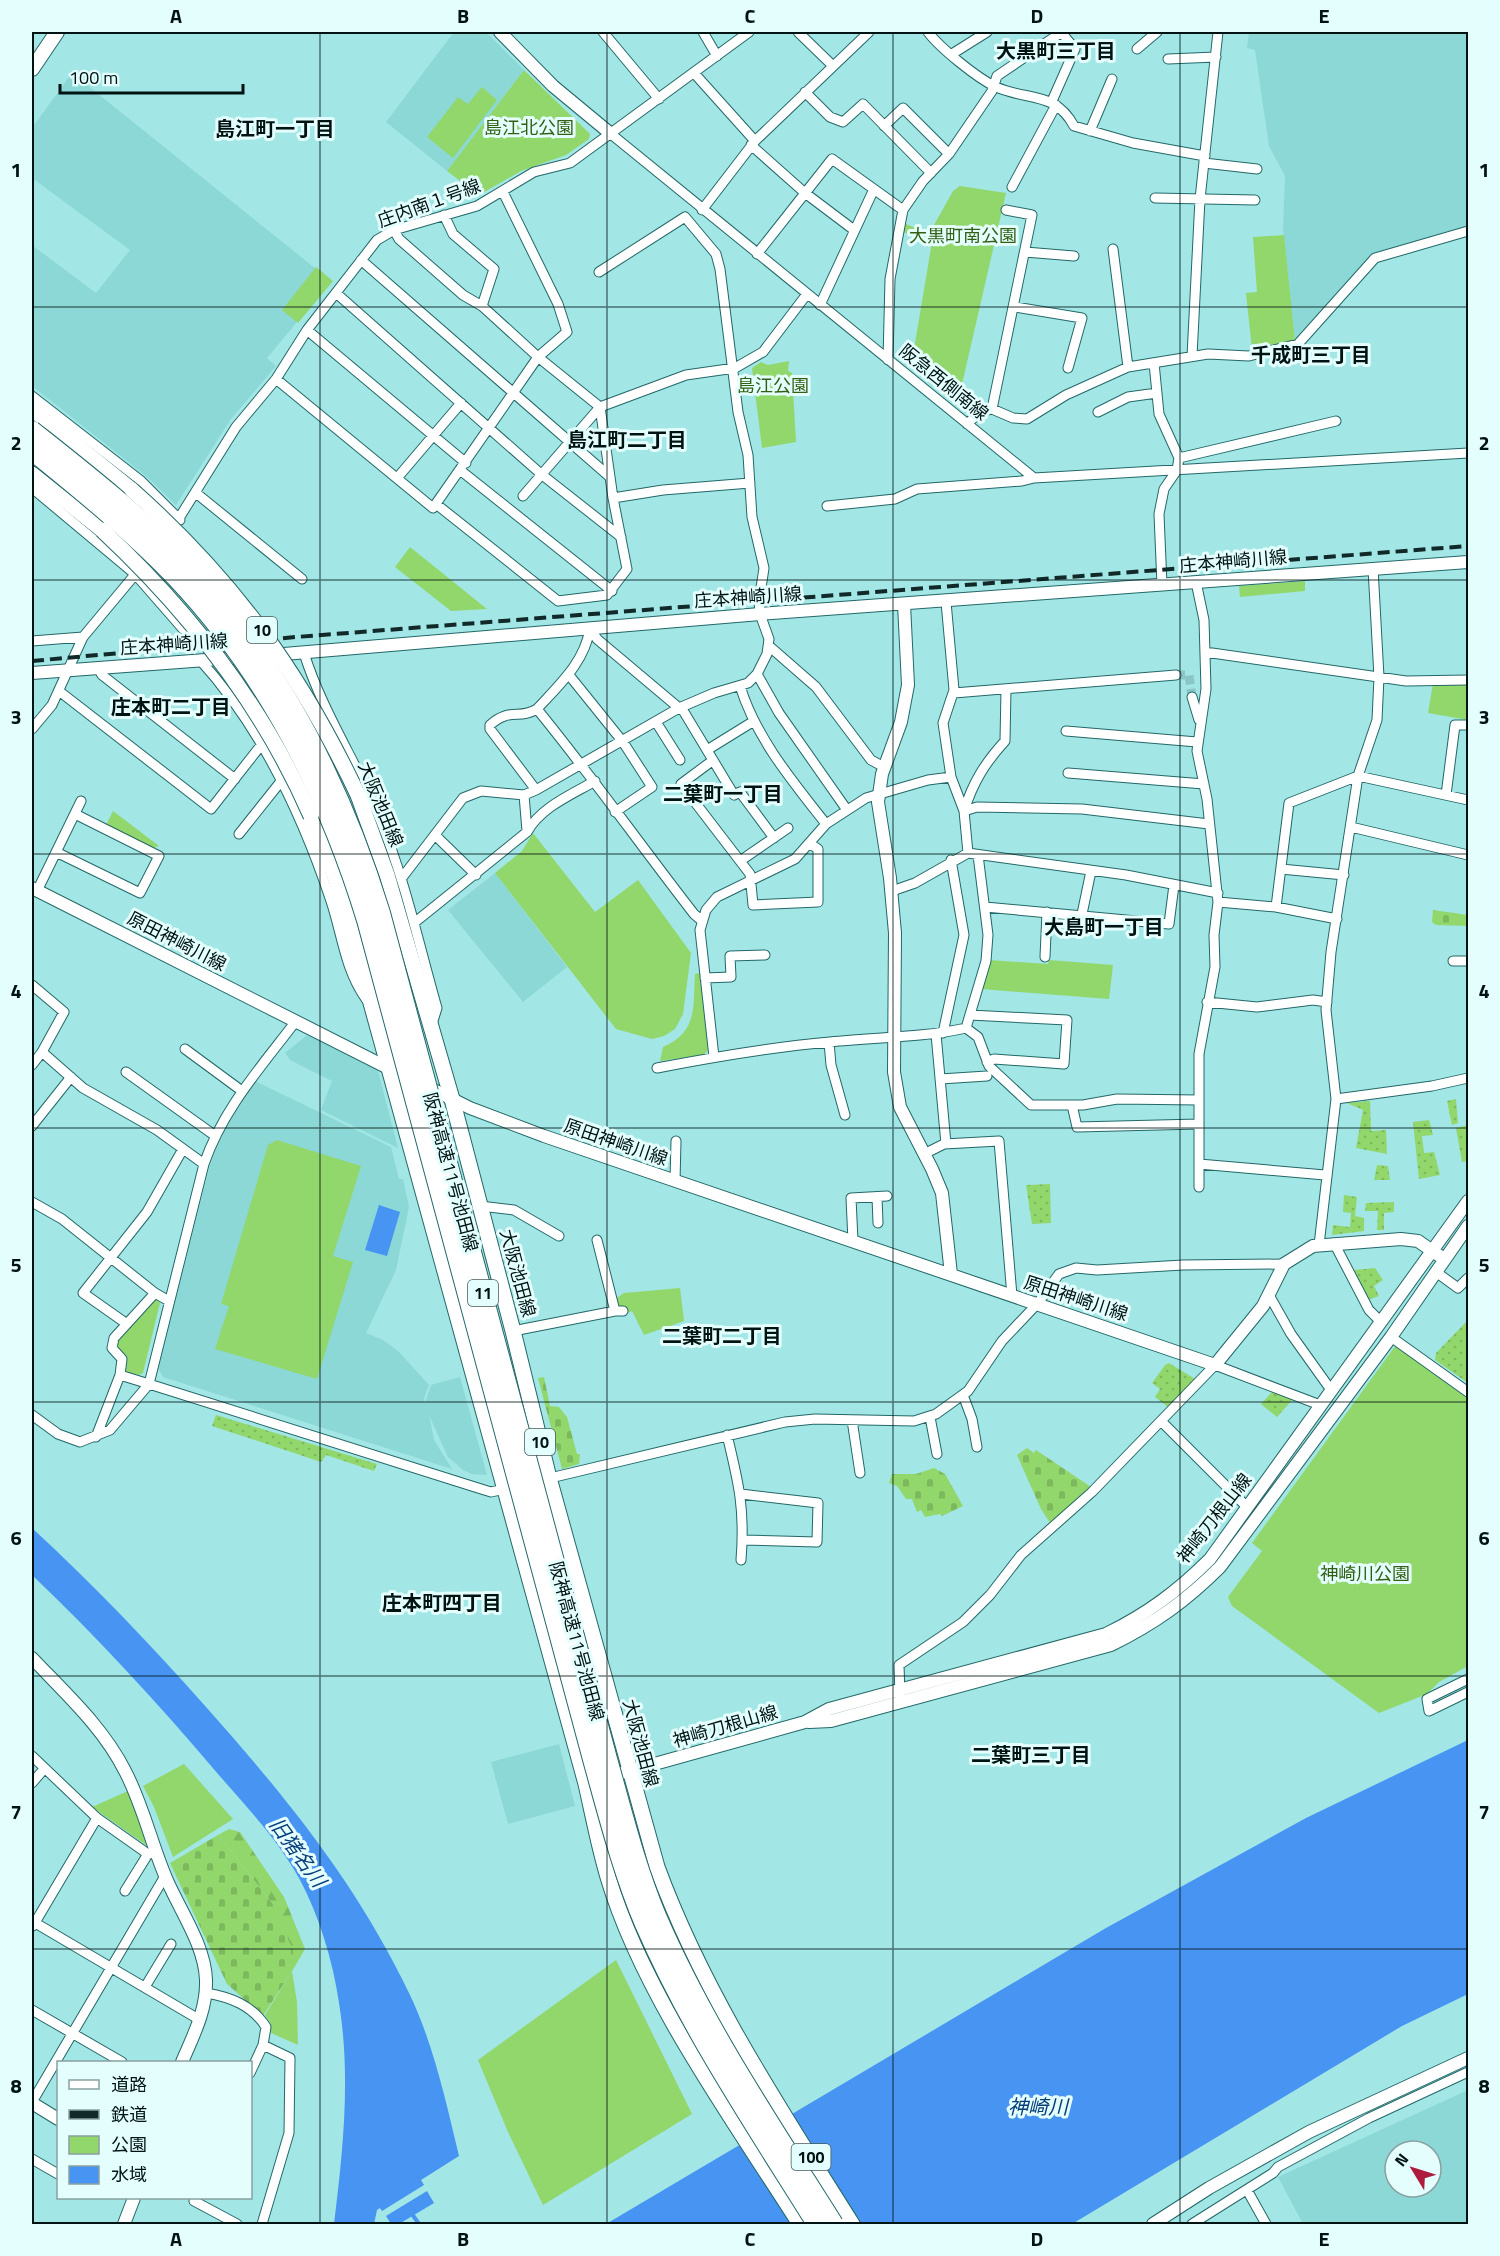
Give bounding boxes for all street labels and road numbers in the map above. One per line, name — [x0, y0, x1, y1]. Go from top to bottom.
street label: 庄内南１号線 — [374, 172, 484, 234]
street label: 阪急西側南線 — [894, 338, 994, 426]
street label: 庄本神崎川線 — [1178, 543, 1288, 579]
street label: 庄本神崎川線 — [693, 580, 803, 614]
road number: 10 — [247, 617, 277, 643]
street label: 庄本神崎川線 — [119, 627, 229, 661]
street label: 大阪池田線 — [352, 757, 410, 851]
street label: 原田神崎川線 — [123, 904, 231, 978]
street label: 阪神高速11号池田線 — [417, 1089, 485, 1255]
street label: 原田神崎川線 — [561, 1112, 671, 1172]
street label: 大阪池田線 — [493, 1226, 543, 1320]
street label: 原田神崎川線 — [1020, 1268, 1132, 1328]
road number: 11 — [468, 1280, 498, 1306]
road number: 10 — [525, 1429, 555, 1455]
street label: 神崎刀根山線 — [1170, 1467, 1258, 1569]
street label: 阪神高速11号池田線 — [543, 1558, 611, 1724]
street label: 大阪池田線 — [616, 1696, 666, 1790]
street label: 神崎刀根山線 — [669, 1698, 781, 1754]
road number: 100 — [792, 2144, 830, 2170]

